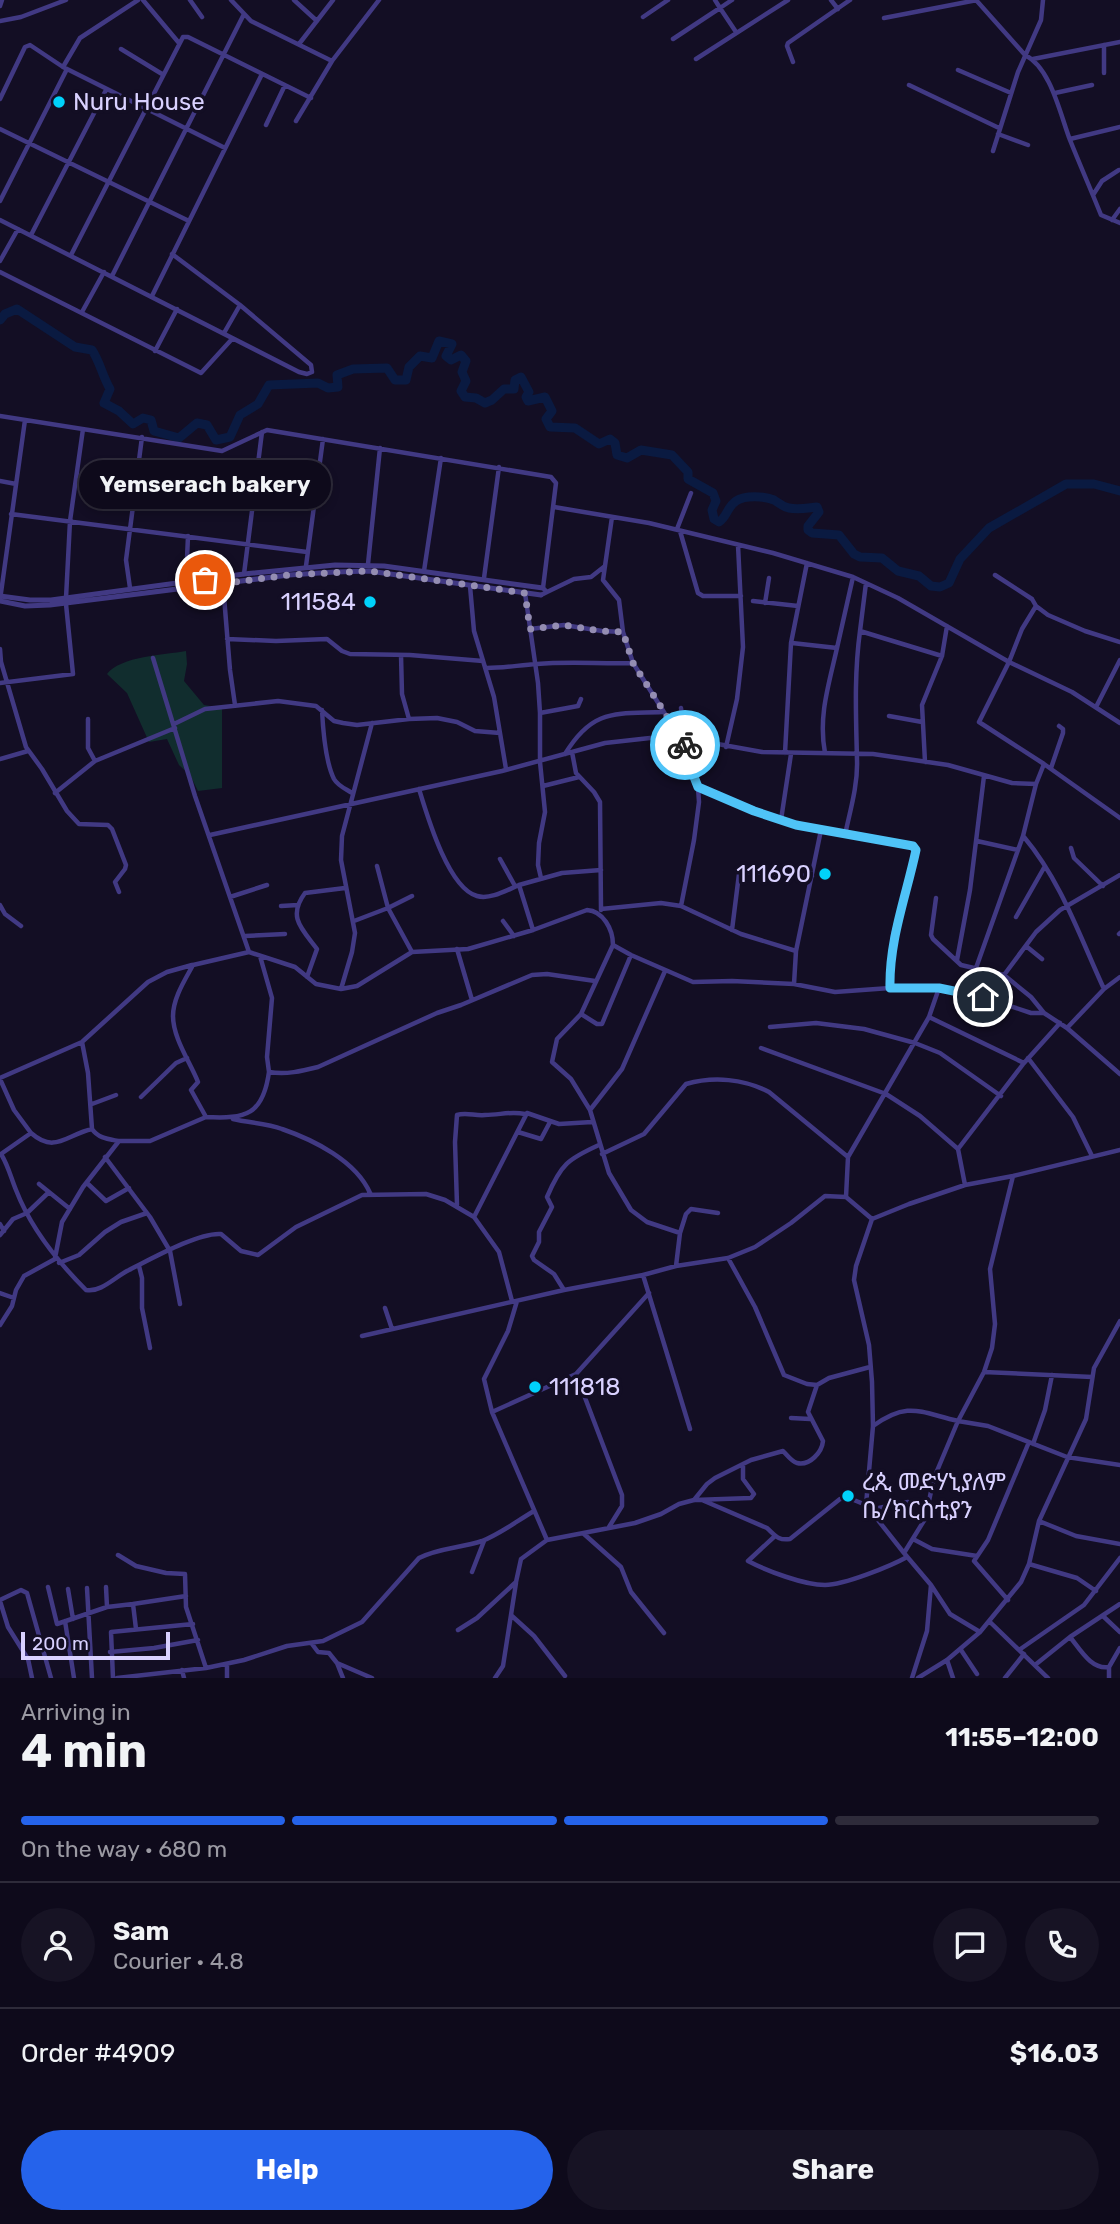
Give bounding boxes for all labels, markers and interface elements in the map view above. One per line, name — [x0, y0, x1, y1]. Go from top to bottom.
place label: Nuru House — [73, 88, 205, 116]
marker: Nuru House — [51, 94, 67, 110]
callout: Yemserach bakery — [79, 461, 331, 510]
text: Yemserach bakery — [100, 470, 310, 498]
pin — [175, 550, 235, 610]
icon: bag — [186, 561, 224, 599]
place label: 111584 — [281, 588, 356, 616]
marker: 111584 — [362, 594, 378, 610]
courier — [650, 710, 720, 780]
icon: bike — [666, 726, 704, 764]
place label: 111690 — [736, 860, 811, 888]
marker: 111690 — [817, 866, 833, 882]
pin — [953, 967, 1013, 1027]
icon: home — [964, 978, 1002, 1016]
place label: 111818 — [549, 1373, 621, 1401]
marker: 111818 — [527, 1379, 543, 1395]
place label: ረጲ መድሃኒያለም ቤ/ክርስቲያን — [862, 1468, 1006, 1524]
marker: ረጲ መድሃኒያለም ቤ/ክርስቲያን — [840, 1488, 856, 1504]
scale bar — [21, 1629, 170, 1661]
text: 200 m — [32, 1632, 89, 1655]
text: Arriving in — [21, 1698, 131, 1726]
text: 11:55–12:00 — [945, 1722, 1099, 1753]
text: 4 min — [21, 1724, 147, 1779]
text: On the way · 680 m — [21, 1835, 227, 1863]
button: person — [21, 1908, 95, 1982]
button: chat — [933, 1908, 1007, 1982]
button: phone — [1025, 1908, 1099, 1982]
text: Sam — [113, 1916, 169, 1947]
text: Courier · 4.8 — [113, 1947, 244, 1975]
text: Order #4909 — [21, 2038, 175, 2069]
text: $16.03 — [1010, 2038, 1099, 2069]
button: Help — [21, 2130, 553, 2210]
button: Share — [567, 2130, 1099, 2210]

